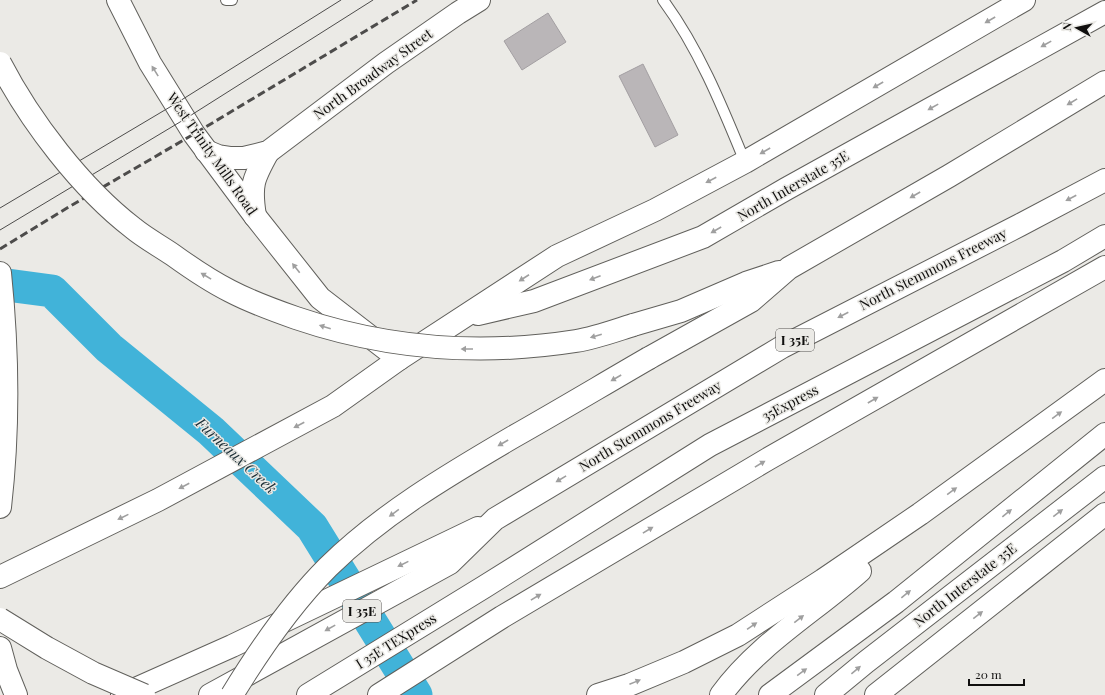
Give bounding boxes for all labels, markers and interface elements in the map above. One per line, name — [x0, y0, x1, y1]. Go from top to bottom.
north arrow — [1057, 8, 1097, 48]
one-way arrow — [984, 16, 996, 23]
text: N — [1059, 22, 1075, 32]
street label: North Broadway Street — [309, 23, 437, 123]
one-way arrow — [1040, 41, 1052, 47]
one-way arrow — [151, 66, 159, 76]
one-way arrow — [872, 82, 884, 89]
street label: West Trinity Mills Road — [162, 88, 262, 219]
one-way arrow — [1067, 98, 1077, 106]
one-way arrow — [927, 104, 939, 111]
street label: North Interstate 35E — [733, 146, 852, 225]
one-way arrow — [759, 147, 771, 154]
one-way arrow — [705, 177, 717, 184]
one-way arrow — [909, 192, 921, 199]
one-way arrow — [1065, 195, 1076, 201]
street label: North Stemmons Freeway — [856, 223, 1010, 314]
one-way arrow — [710, 227, 722, 234]
one-way arrow — [292, 262, 300, 273]
one-way arrow — [201, 272, 211, 280]
one-way arrow — [518, 274, 530, 281]
one-way arrow — [588, 275, 600, 281]
one-way arrow — [837, 312, 849, 319]
one-way arrow — [318, 324, 330, 330]
road number: I 35E — [776, 329, 814, 351]
one-way arrow — [589, 333, 601, 339]
one-way arrow — [460, 346, 473, 352]
one-way arrow — [610, 374, 622, 381]
street label: North Stemmons Freeway — [575, 375, 725, 476]
street label: 35Express — [758, 380, 821, 425]
one-way arrow — [867, 396, 879, 403]
one-way arrow — [1052, 411, 1063, 419]
water label: Furneaux Creek — [191, 412, 281, 498]
one-way arrow — [293, 421, 305, 428]
one-way arrow — [497, 439, 509, 446]
one-way arrow — [754, 461, 766, 468]
one-way arrow — [555, 476, 567, 483]
one-way arrow — [179, 483, 190, 490]
one-way arrow — [947, 487, 957, 495]
one-way arrow — [1002, 508, 1013, 517]
one-way arrow — [388, 509, 399, 517]
one-way arrow — [1052, 509, 1063, 517]
one-way arrow — [117, 514, 129, 520]
one-way arrow — [642, 527, 654, 534]
street label: North Interstate 35E — [909, 538, 1020, 631]
one-way arrow — [397, 561, 409, 567]
one-way arrow — [901, 590, 911, 599]
one-way arrow — [530, 593, 542, 600]
road number: I 35E — [343, 600, 381, 622]
street label: I 35E TEXpress — [352, 608, 440, 673]
one-way arrow — [973, 611, 983, 619]
one-way arrow — [793, 615, 804, 623]
one-way arrow — [747, 622, 757, 630]
one-way arrow — [324, 625, 336, 632]
scale bar — [969, 661, 1024, 687]
one-way arrow — [850, 666, 861, 675]
text: 20 m — [975, 666, 1002, 682]
one-way arrow — [796, 668, 807, 676]
one-way arrow — [630, 679, 642, 685]

